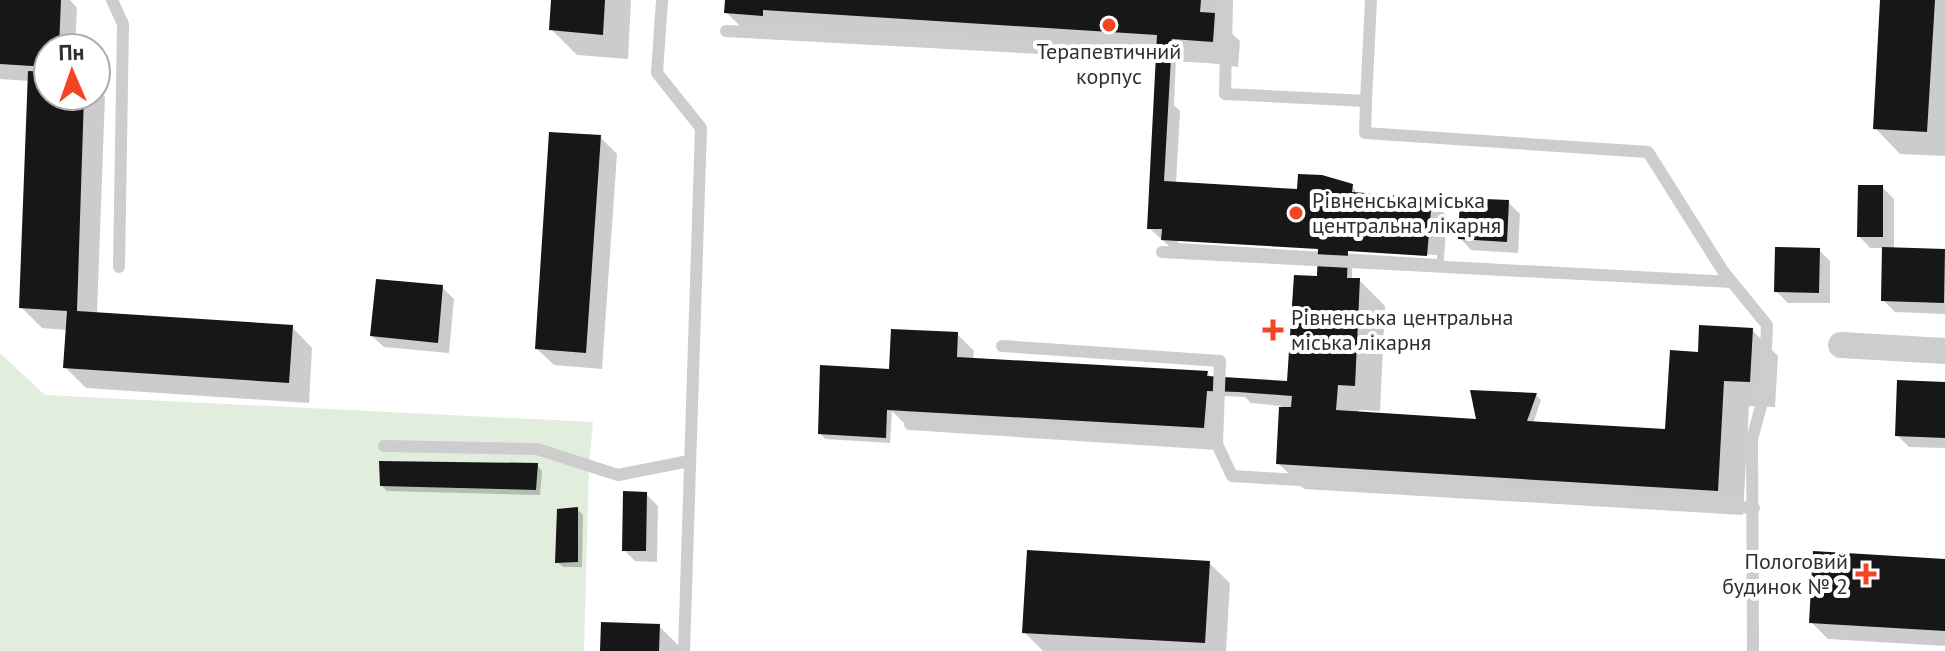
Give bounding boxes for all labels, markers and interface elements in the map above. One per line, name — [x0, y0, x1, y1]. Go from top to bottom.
marker: Терапевтичний корпус — [1100, 16, 1118, 34]
north arrow — [32, 32, 112, 112]
place label: Терапевтичний корпус — [1037, 37, 1181, 90]
text: Пн — [58, 38, 85, 66]
place label: Рівненська міська центральна лікарня — [1312, 186, 1501, 239]
marker: Рівненська міська центральна лікарня — [1287, 204, 1305, 222]
place label: Рівненська центральна міська лікарня — [1291, 303, 1513, 356]
marker: Рівненська центральна міська лікарня — [1262, 319, 1284, 341]
place label: Пологовий будинок № 2 — [1722, 547, 1848, 600]
marker: Пологовий будинок № 2 — [1855, 563, 1877, 585]

